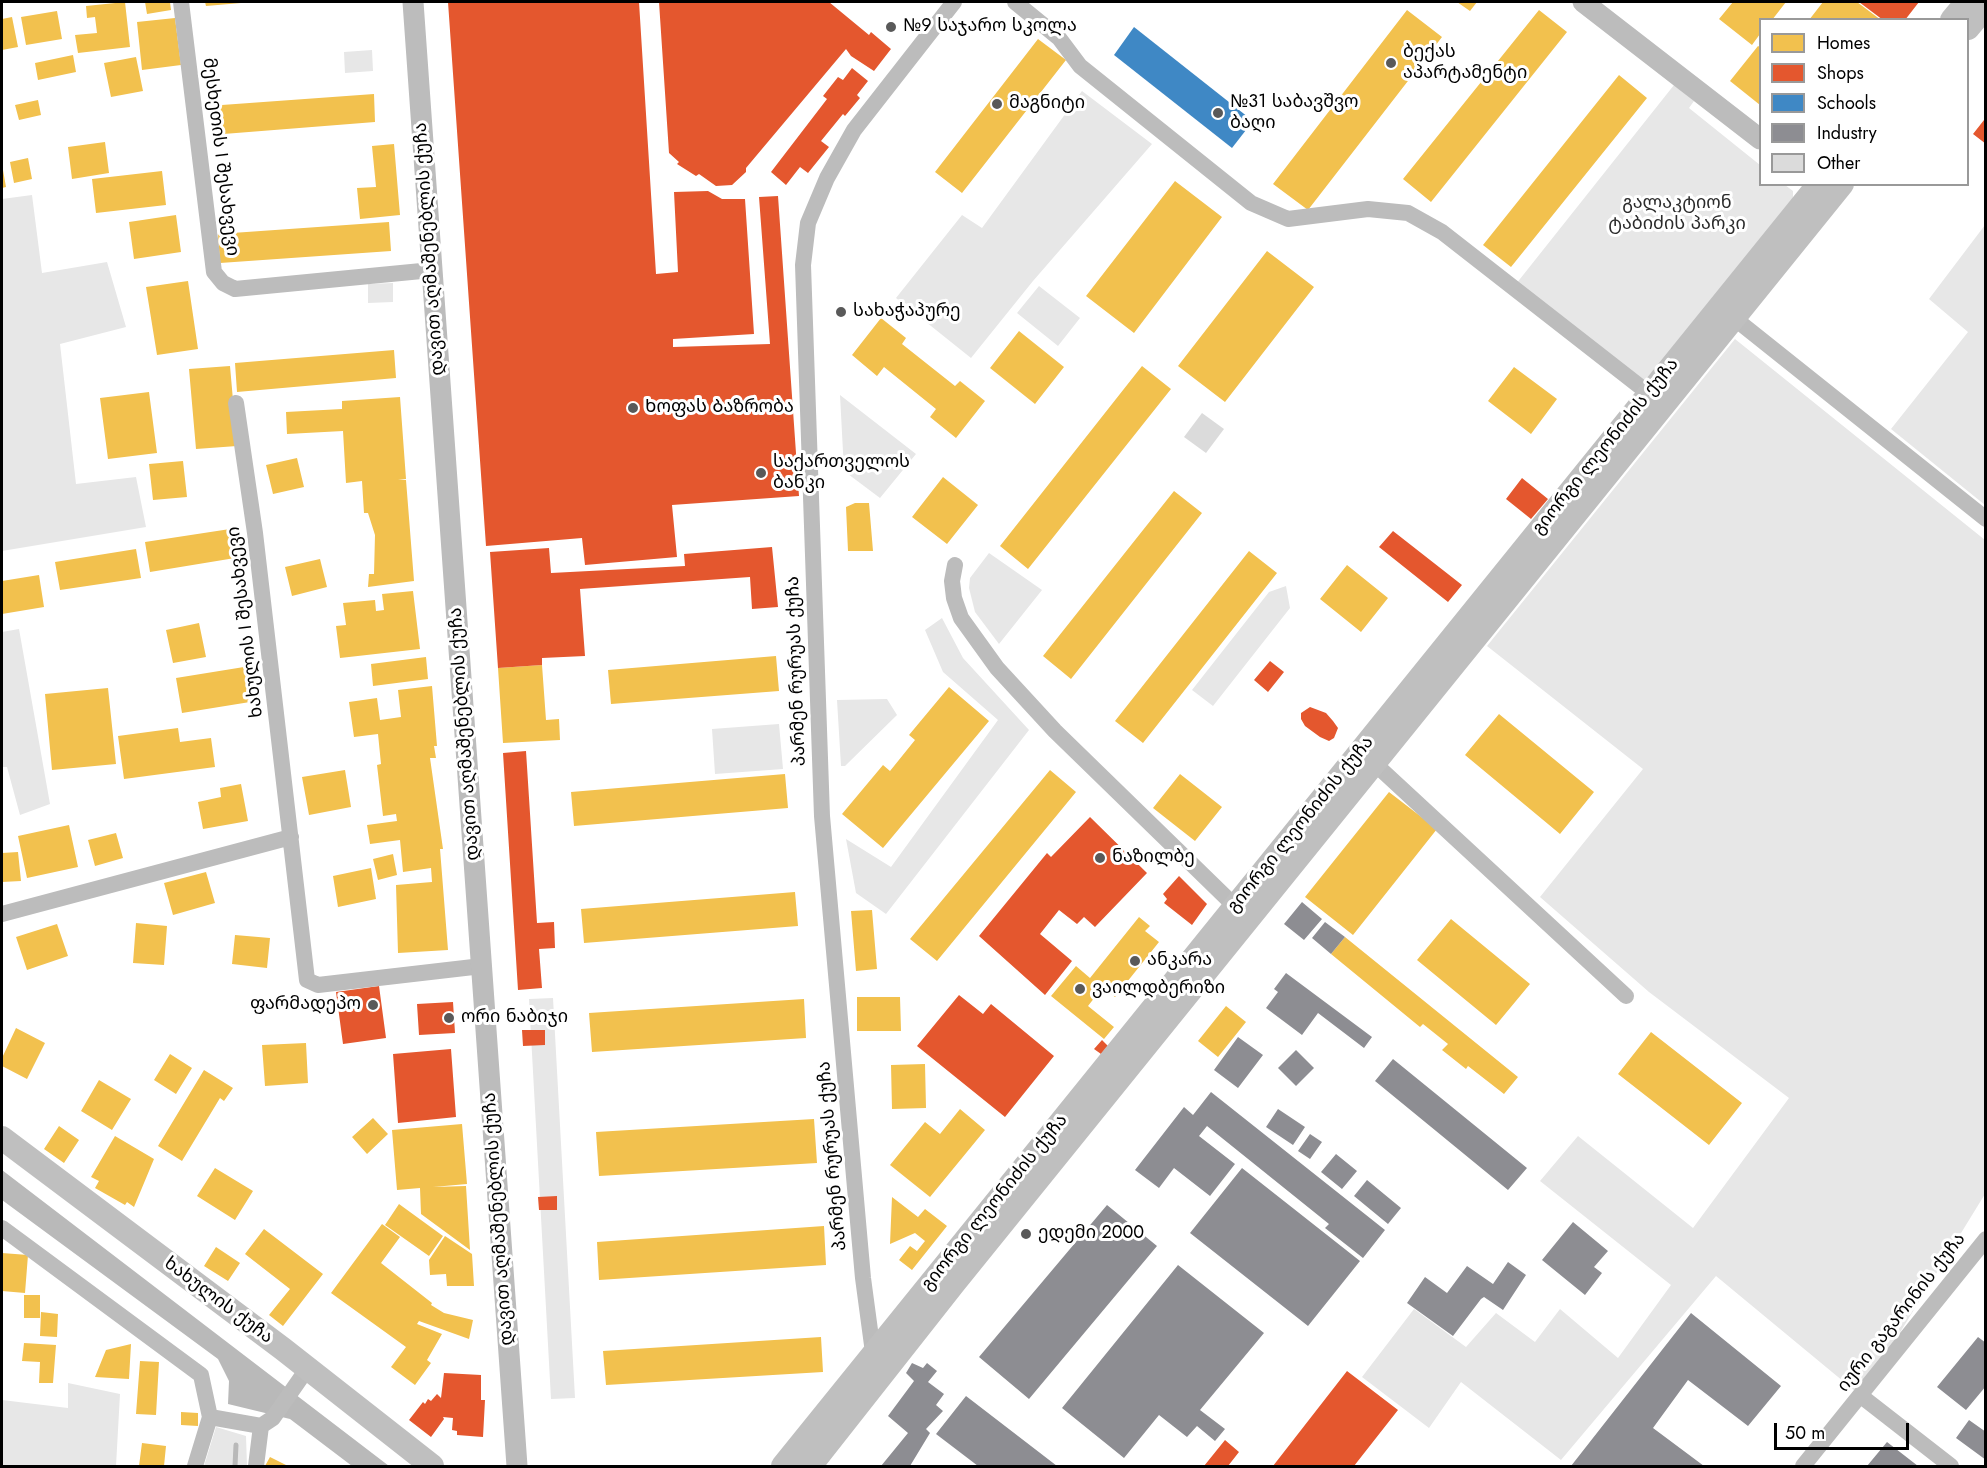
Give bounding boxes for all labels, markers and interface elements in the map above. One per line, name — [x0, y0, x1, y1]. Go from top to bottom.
place label: №9 საჯარო სკოლა — [903, 16, 1077, 38]
legend — [1759, 18, 1969, 186]
marker: №9 საჯარო სკოლა — [884, 20, 898, 34]
text: Homes — [1817, 30, 1870, 56]
place label: ბექას აპარტამენტი — [1403, 42, 1527, 84]
marker: ბექას აპარტამენტი — [1384, 56, 1398, 70]
street label: მესხეთის I შესახვევი — [197, 57, 243, 257]
text: Shops — [1817, 60, 1864, 86]
text: Schools — [1817, 90, 1876, 116]
place label: №31 საბავშვო ბაღი — [1230, 92, 1358, 134]
place label: მაგნიტი — [1009, 93, 1085, 115]
marker: მაგნიტი — [990, 97, 1004, 111]
marker: №31 საბავშვო ბაღი — [1211, 106, 1225, 120]
text: Industry — [1817, 120, 1877, 146]
street label: დავით აღმაშენებლის ქუჩა — [410, 122, 450, 376]
text: Other — [1817, 150, 1860, 176]
park label: გალაკტიონ ტაბიძის პარკი — [1608, 193, 1746, 236]
place label: სახაჭაპურე — [853, 301, 961, 323]
marker: სახაჭაპურე — [834, 305, 848, 319]
street label: გიორგი ლეონიძის ქუჩა — [1528, 354, 1684, 540]
place label: Ხოფას Ბაზრობა — [645, 397, 794, 419]
marker: Ხოფას Ბაზრობა — [626, 401, 640, 415]
place label: საქართველოს ბანკი — [773, 452, 910, 494]
marker: საქართველოს ბანკი — [754, 466, 768, 480]
street label: ხახულის I შესახვევი — [224, 525, 268, 719]
street label: პარმენ რურუას ქუჩა — [783, 576, 811, 766]
street label: დავით აღმაშენებლის ქუჩა — [445, 607, 485, 861]
street label: გიორგი ლეონიძის ქუჩა — [1223, 732, 1379, 918]
place label: ნაზილბე — [1112, 847, 1195, 869]
marker: ნაზილბე — [1093, 851, 1107, 865]
place label: ანკარა — [1147, 950, 1212, 972]
marker: ანკარა — [1128, 954, 1142, 968]
place label: ვაილდბერიზი — [1092, 978, 1225, 1000]
marker: ვაილდბერიზი — [1073, 982, 1087, 996]
place label: ფარმადეპო — [250, 994, 361, 1016]
marker: ფარმადეპო — [366, 998, 380, 1012]
place label: ორი ნაბიჯი — [461, 1007, 568, 1029]
marker: ორი ნაბიჯი — [442, 1011, 456, 1025]
street label: პარმენ რურუას ქუჩა — [814, 1060, 852, 1252]
street label: დავით აღმაშენებლის ქუჩა — [479, 1092, 519, 1346]
street label: გიორგი ლეონიძის ქუჩა — [917, 1110, 1073, 1296]
place label: ედემი 2000 — [1038, 1223, 1144, 1245]
marker: ედემი 2000 — [1019, 1227, 1033, 1241]
street label: იური გაგარინის ქუჩა — [1833, 1229, 1971, 1397]
street label: ხახულის ქუჩა — [159, 1253, 277, 1349]
scale bar — [1777, 1411, 1912, 1449]
text: 50 m — [1785, 1420, 1825, 1446]

